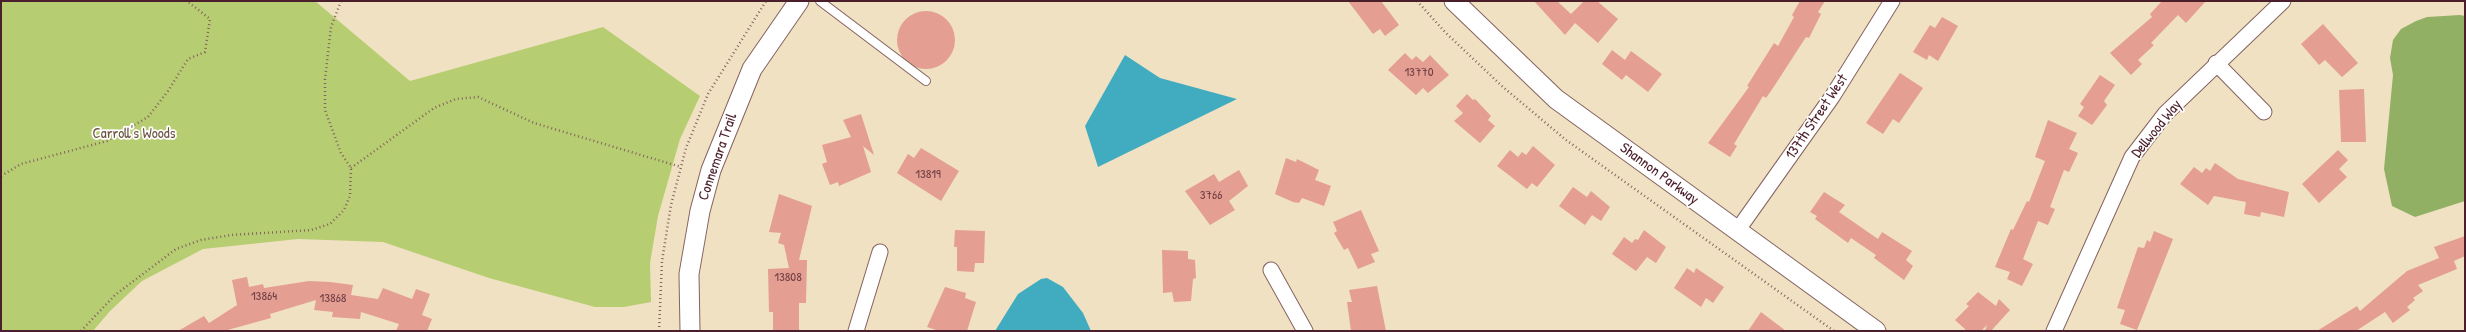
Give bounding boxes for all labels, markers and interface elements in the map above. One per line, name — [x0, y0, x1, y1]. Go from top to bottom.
house number: 13770 — [1404, 65, 1434, 81]
street label: 137th Street West — [1782, 71, 1852, 163]
street label: Dellwood Way — [2128, 96, 2186, 162]
street label: Connemara Trail — [695, 111, 741, 203]
park label: Carroll's Woods — [93, 125, 175, 143]
street label: Shannon Parkway — [1616, 139, 1702, 209]
house number: 13819 — [915, 167, 941, 183]
house number: 3766 — [1200, 188, 1222, 204]
house number: 13808 — [774, 270, 802, 286]
house number: 13864 — [251, 289, 277, 305]
house number: 13868 — [320, 291, 346, 307]

